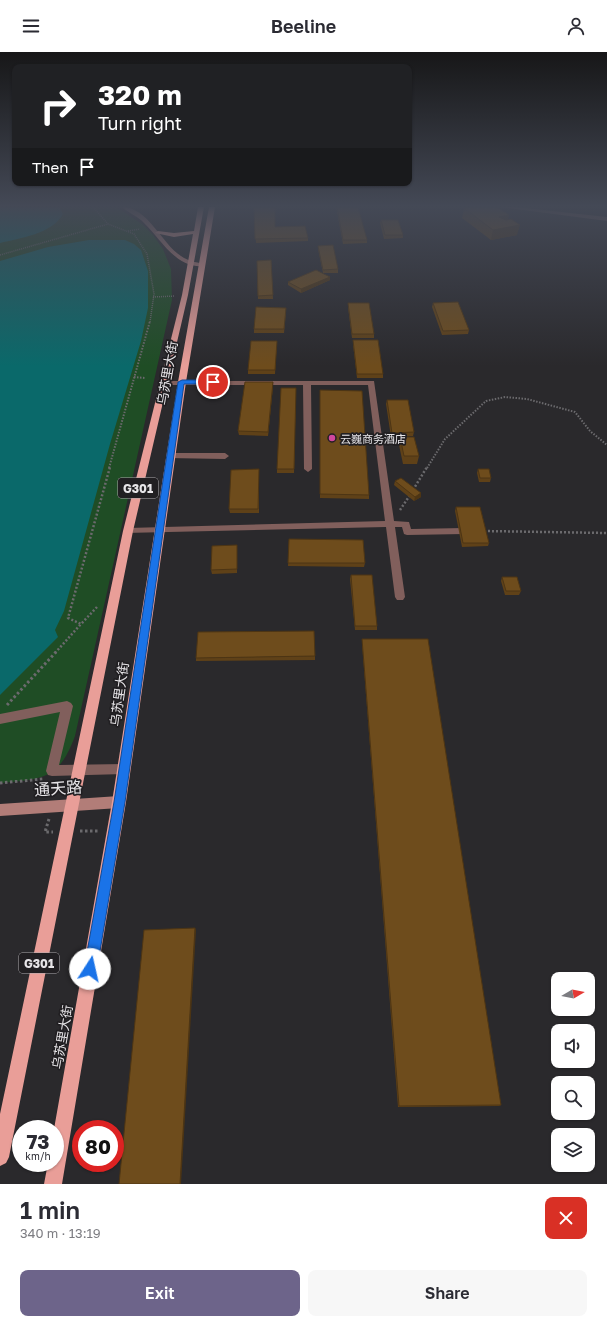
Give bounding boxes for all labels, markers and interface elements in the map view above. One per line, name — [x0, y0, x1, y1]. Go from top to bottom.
icon: menu — [20, 15, 42, 37]
text: Beeline — [271, 15, 336, 37]
icon: person — [565, 15, 587, 37]
text: 320 m — [98, 78, 182, 111]
icon: right — [32, 80, 84, 132]
text: Turn right — [98, 112, 182, 134]
icon: arrive — [76, 156, 98, 178]
text: Then — [32, 158, 68, 176]
street label: 乌苏里大街 — [153, 340, 181, 406]
pin — [196, 365, 230, 399]
icon: arrive — [202, 371, 224, 393]
place label: 云巍商务酒店 — [340, 432, 406, 445]
marker: 云巍商务酒店 — [327, 433, 337, 443]
road number: G301 — [118, 478, 158, 498]
street label: 乌苏里大街 — [107, 661, 131, 727]
street label: 通天路 — [33, 776, 83, 800]
position arrow — [69, 948, 111, 990]
road number: G301 — [19, 953, 59, 973]
north arrow — [551, 972, 595, 1016]
map controls — [551, 972, 595, 1172]
street label: 乌苏里大街 — [48, 1004, 76, 1070]
button: sound — [551, 1024, 595, 1068]
button: search — [551, 1076, 595, 1120]
speed limit sign: 80 — [72, 1120, 124, 1172]
button: layers — [551, 1128, 595, 1172]
text: 73 — [26, 1129, 50, 1153]
text: km/h — [25, 1150, 51, 1162]
text: 1 min — [20, 1195, 80, 1224]
button: close — [545, 1197, 587, 1239]
text: 340 m · 13:19 — [20, 1225, 101, 1241]
button: Exit — [20, 1270, 300, 1316]
button: Share — [308, 1270, 587, 1316]

